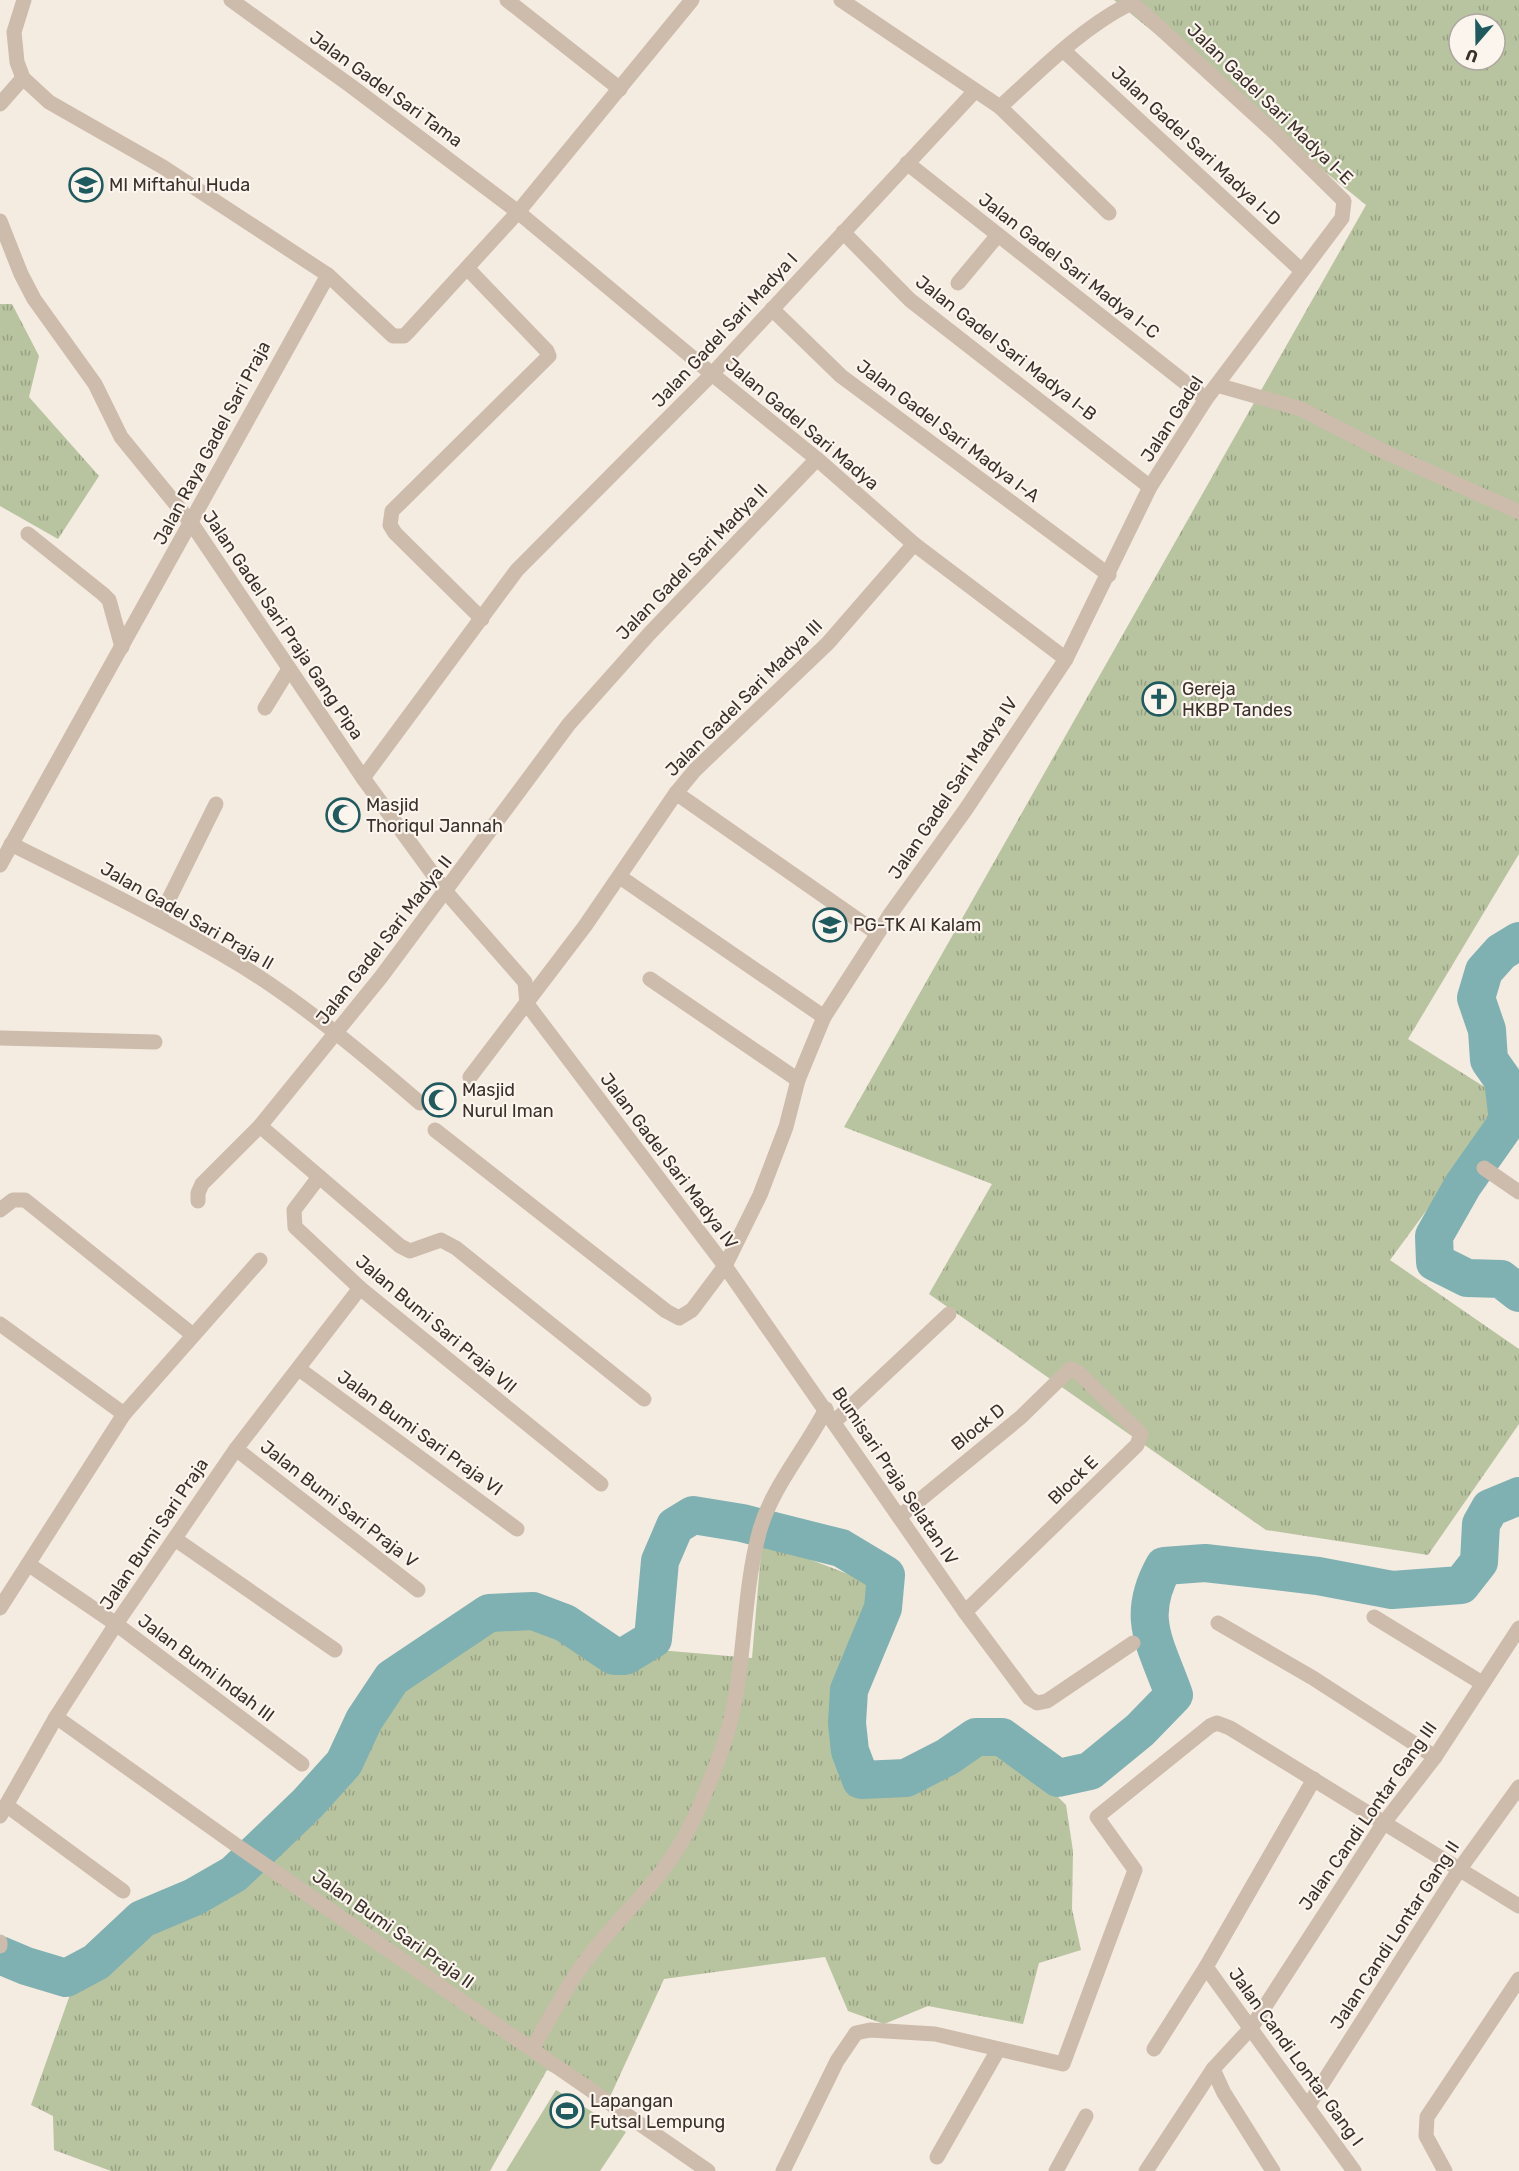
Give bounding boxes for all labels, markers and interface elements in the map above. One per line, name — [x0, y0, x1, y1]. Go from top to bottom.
north arrow — [1447, 12, 1507, 72]
street label: Jalan Gadel Sari Madya I-E — [1182, 19, 1358, 189]
street label: Jalan Gadel Sari Tama — [305, 26, 467, 152]
text: U — [1463, 45, 1481, 67]
street label: Jalan Gadel Sari Madya I-D — [1107, 62, 1285, 230]
school or university icon: MI Miftahul Huda — [68, 167, 104, 203]
place label: MI Miftahul Huda — [109, 174, 250, 196]
street label: Jalan Gadel Sari Madya I-C — [974, 188, 1164, 344]
street label: Jalan Gadel Sari Madya I — [648, 248, 802, 412]
street label: Jalan Gadel Sari Madya I-B — [911, 270, 1101, 426]
street label: Jalan Raya Gadel Sari Praja — [149, 337, 275, 549]
street label: Jalan Gadel Sari Madya — [721, 353, 883, 495]
street label: Jalan Gadel Sari Madya I-A — [852, 355, 1044, 507]
street label: Jalan Gadel — [1136, 372, 1208, 466]
street label: Jalan Gadel Sari Madya II — [612, 480, 772, 644]
street label: Jalan Gadel Sari Praja Gang Pipa — [198, 506, 368, 744]
street label: Jalan Gadel Sari Madya III — [661, 615, 827, 781]
place label: Gereja HKBP Tandes — [1182, 678, 1292, 721]
church icon: Gereja HKBP Tandes — [1141, 681, 1177, 717]
street label: Jalan Gadel Sari Madya IV — [884, 693, 1022, 883]
place label: Masjid Thoriqul Jannah — [366, 794, 503, 837]
mosque icon: Masjid Thoriqul Jannah — [325, 797, 361, 833]
street label: Jalan Gadel Sari Madya II — [311, 851, 457, 1029]
street label: Jalan Gadel Sari Praja II — [96, 857, 278, 975]
school or university icon: PG-TK Al Kalam — [812, 907, 848, 943]
place label: PG-TK Al Kalam — [853, 914, 981, 936]
street label: Jalan Gadel Sari Madya IV — [596, 1069, 743, 1254]
place label: Masjid Nurul Iman — [462, 1079, 554, 1122]
mosque icon: Masjid Nurul Iman — [421, 1082, 457, 1118]
street label: Jalan Bumi Sari Praja VII — [351, 1250, 521, 1398]
street label: Jalan Bumi Sari Praja VI — [333, 1366, 507, 1500]
street label: Bumisari Praja Selatan IV — [827, 1383, 963, 1569]
street label: Block D — [947, 1399, 1009, 1455]
street label: Jalan Bumi Sari Praja V — [256, 1436, 422, 1572]
street label: Block E — [1043, 1451, 1103, 1509]
street label: Jalan Bumi Sari Praja — [95, 1454, 213, 1614]
street label: Jalan Bumi Indah III — [133, 1610, 279, 1726]
street label: Jalan Candi Lontar Gang III — [1294, 1717, 1442, 1915]
street label: Jalan Candi Lontar Gang II — [1326, 1837, 1464, 2033]
street label: Jalan Bumi Sari Praja II — [308, 1865, 478, 1993]
street label: Jalan Candi Lontar Gang I — [1224, 1963, 1368, 2151]
place label: Lapangan Futsal Lempung — [590, 2090, 725, 2133]
sports icon: Lapangan Futsal Lempung — [549, 2093, 585, 2129]

